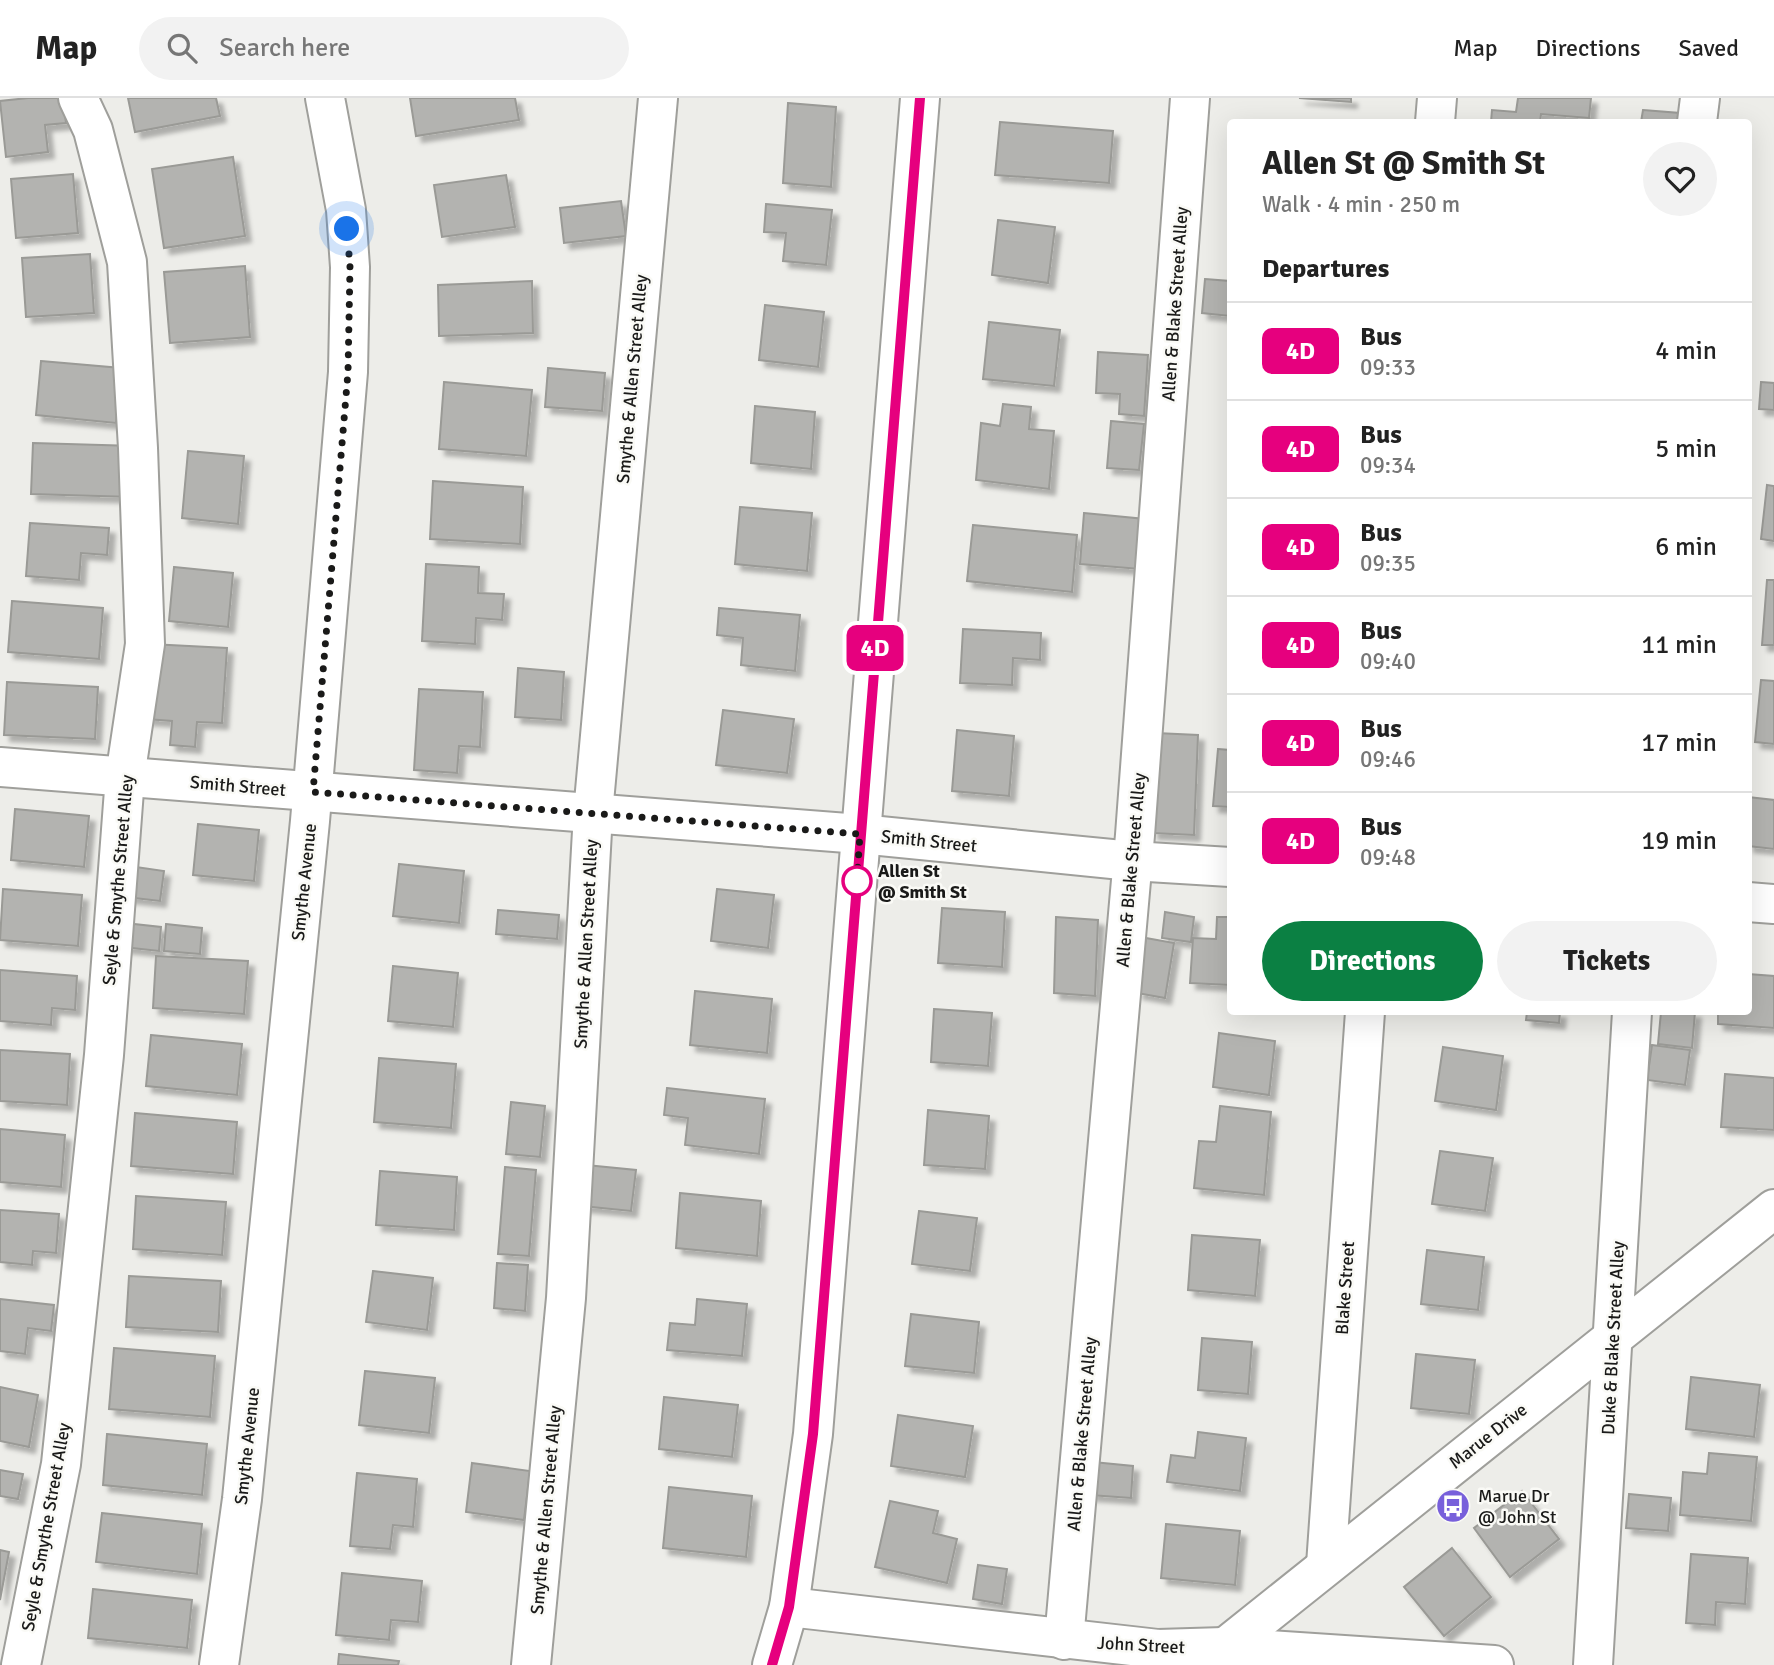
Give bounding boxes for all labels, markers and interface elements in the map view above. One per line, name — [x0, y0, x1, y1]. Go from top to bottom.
search box — [139, 17, 629, 80]
text: Map — [35, 28, 97, 69]
icon: search — [163, 29, 201, 67]
text: Search here — [219, 32, 350, 64]
text: Map — [1453, 33, 1498, 63]
text: Directions — [1536, 33, 1641, 63]
text: Saved — [1679, 33, 1739, 63]
button: heart — [1643, 142, 1717, 216]
text: Allen St @ Smith St — [1262, 143, 1545, 184]
text: Walk · 4 min · 250 m — [1262, 190, 1460, 219]
street label: Allen & Blake Street Alley — [1157, 205, 1193, 402]
your location — [329, 211, 364, 246]
text: Departures — [1262, 253, 1389, 285]
street label: Smythe & Allen Street Alley — [612, 273, 652, 484]
text: Bus — [1360, 321, 1402, 353]
text: 4 min — [1655, 335, 1717, 367]
text: 4D — [1286, 336, 1315, 366]
text: 09:33 — [1360, 353, 1416, 382]
text: Bus — [1360, 419, 1402, 451]
text: 5 min — [1655, 433, 1717, 465]
text: 4D — [1286, 434, 1315, 464]
text: 09:34 — [1360, 451, 1416, 480]
text: Bus — [1360, 517, 1402, 549]
text: 6 min — [1655, 531, 1717, 563]
text: 4D — [1286, 532, 1315, 562]
text: 09:35 — [1360, 549, 1416, 578]
text: Bus — [1360, 615, 1402, 647]
line badge: 4D — [844, 625, 906, 671]
text: 11 min — [1641, 629, 1717, 661]
text: 4D — [1286, 630, 1315, 660]
text: 4D — [861, 633, 889, 663]
text: 09:40 — [1360, 647, 1416, 676]
text: Bus — [1360, 713, 1402, 745]
text: 17 min — [1641, 727, 1717, 759]
text: 4D — [1286, 728, 1315, 758]
text: 09:46 — [1360, 745, 1416, 774]
street label: Smith Street — [189, 771, 287, 801]
street label: Allen & Blake Street Alley — [1112, 771, 1151, 968]
street label: Seyle & Smythe Street Alley — [98, 773, 138, 986]
text: Bus — [1360, 811, 1402, 843]
street label: Smythe Avenue — [287, 822, 321, 942]
street label: Smith Street — [880, 825, 978, 857]
text: 19 min — [1641, 825, 1717, 857]
text: 4D — [1286, 826, 1315, 856]
street label: Smythe & Allen Street Alley — [570, 838, 603, 1049]
text: 09:48 — [1360, 843, 1416, 872]
place label: Allen St @ Smith St — [878, 860, 967, 903]
marker: Allen St @ Smith St — [842, 866, 872, 896]
button: Directions — [1262, 921, 1483, 1001]
button: Tickets — [1497, 921, 1717, 1001]
street label: Blake Street — [1331, 1240, 1359, 1336]
street label: Duke & Blake Street Alley — [1597, 1240, 1629, 1436]
street label: Allen & Blake Street Alley — [1063, 1335, 1102, 1532]
street label: Smythe Avenue — [230, 1386, 264, 1506]
street label: Marue Drive — [1444, 1399, 1532, 1473]
street label: Smythe & Allen Street Alley — [526, 1404, 566, 1615]
street label: Seyle & Smythe Street Alley — [17, 1420, 75, 1633]
place label: Marue Dr @ John St — [1478, 1485, 1556, 1528]
bus stop icon: Marue Dr @ John St — [1434, 1487, 1472, 1525]
street label: John Street — [1097, 1632, 1185, 1658]

